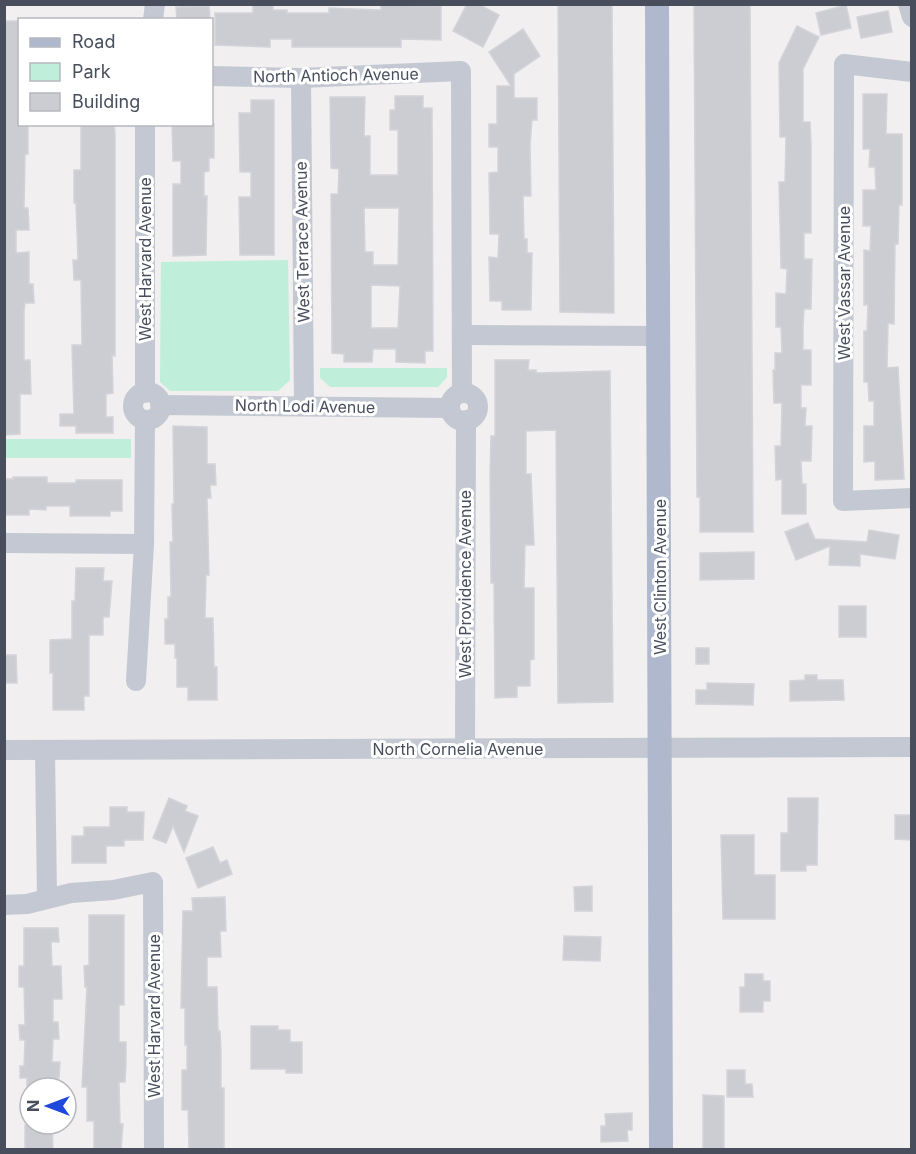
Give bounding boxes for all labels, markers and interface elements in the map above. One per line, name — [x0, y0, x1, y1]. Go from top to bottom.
legend — [18, 18, 213, 126]
text: Road — [72, 31, 115, 52]
text: Park — [72, 61, 111, 82]
street label: North Antioch Avenue — [253, 64, 419, 86]
text: Building — [72, 91, 140, 112]
street label: West Terrace Avenue — [291, 161, 313, 323]
street label: West Harvard Avenue — [135, 177, 155, 341]
street label: West Vassar Avenue — [834, 206, 854, 360]
street label: North Lodi Avenue — [235, 395, 375, 417]
street label: West Providence Avenue — [455, 490, 475, 678]
street label: West Clinton Avenue — [650, 499, 670, 655]
street label: North Cornelia Avenue — [373, 739, 543, 759]
street label: West Harvard Avenue — [144, 934, 164, 1098]
north arrow — [18, 1076, 78, 1136]
text: N — [23, 1100, 43, 1112]

